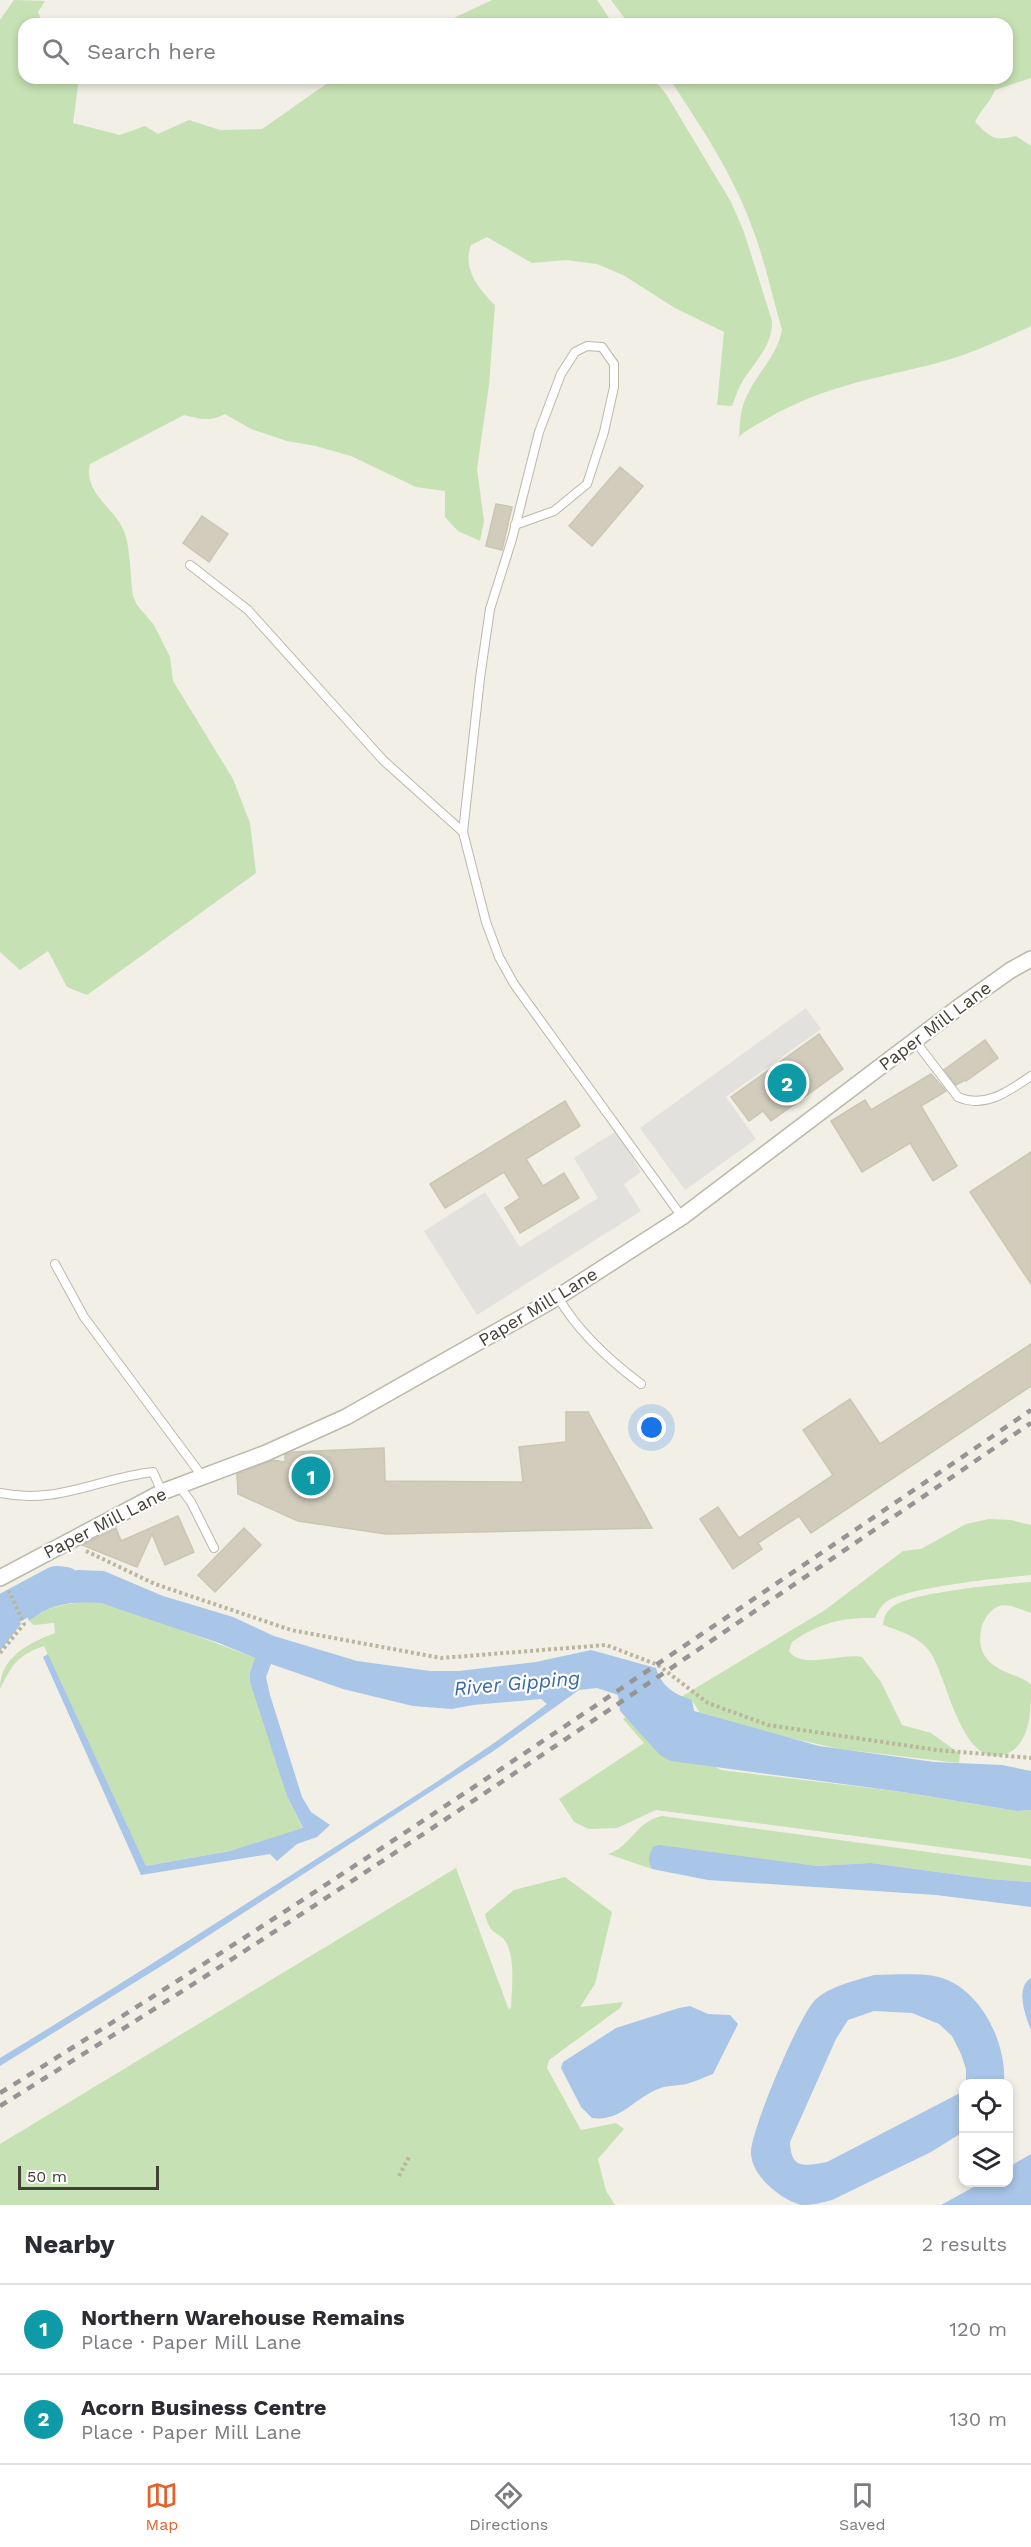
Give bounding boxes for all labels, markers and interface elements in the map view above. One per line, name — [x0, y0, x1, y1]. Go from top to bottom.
search box — [18, 18, 1013, 84]
icon: search — [39, 35, 72, 68]
text: Search here — [87, 39, 216, 64]
street label: Paper Mill Lane — [874, 977, 995, 1075]
pin: 2 — [768, 1060, 806, 1106]
street label: Paper Mill Lane — [474, 1263, 601, 1350]
your location — [637, 1413, 666, 1442]
pin: 1 — [292, 1454, 330, 1498]
street label: Paper Mill Lane — [40, 1483, 170, 1563]
water label: River Gipping — [453, 1666, 581, 1700]
map controls — [959, 2079, 1013, 2187]
button: locate — [959, 2079, 1013, 2133]
button: layers — [959, 2133, 1013, 2187]
scale bar — [18, 2163, 159, 2190]
text: 50 m — [27, 2167, 67, 2186]
text: Nearby — [24, 2229, 115, 2259]
text: 2 results — [922, 2232, 1007, 2256]
text: Northern Warehouse Remains — [81, 2305, 405, 2330]
text: 1 — [39, 2317, 48, 2341]
text: 120 m — [949, 2317, 1007, 2341]
text: Place · Paper Mill Lane — [81, 2330, 302, 2354]
text: Acorn Business Centre — [81, 2395, 327, 2420]
text: 2 — [38, 2407, 49, 2431]
text: 130 m — [949, 2407, 1007, 2431]
text: Place · Paper Mill Lane — [81, 2420, 302, 2444]
tab: Map — [145, 2479, 178, 2534]
tab: Directions — [469, 2479, 548, 2534]
tab: Saved — [839, 2479, 886, 2534]

